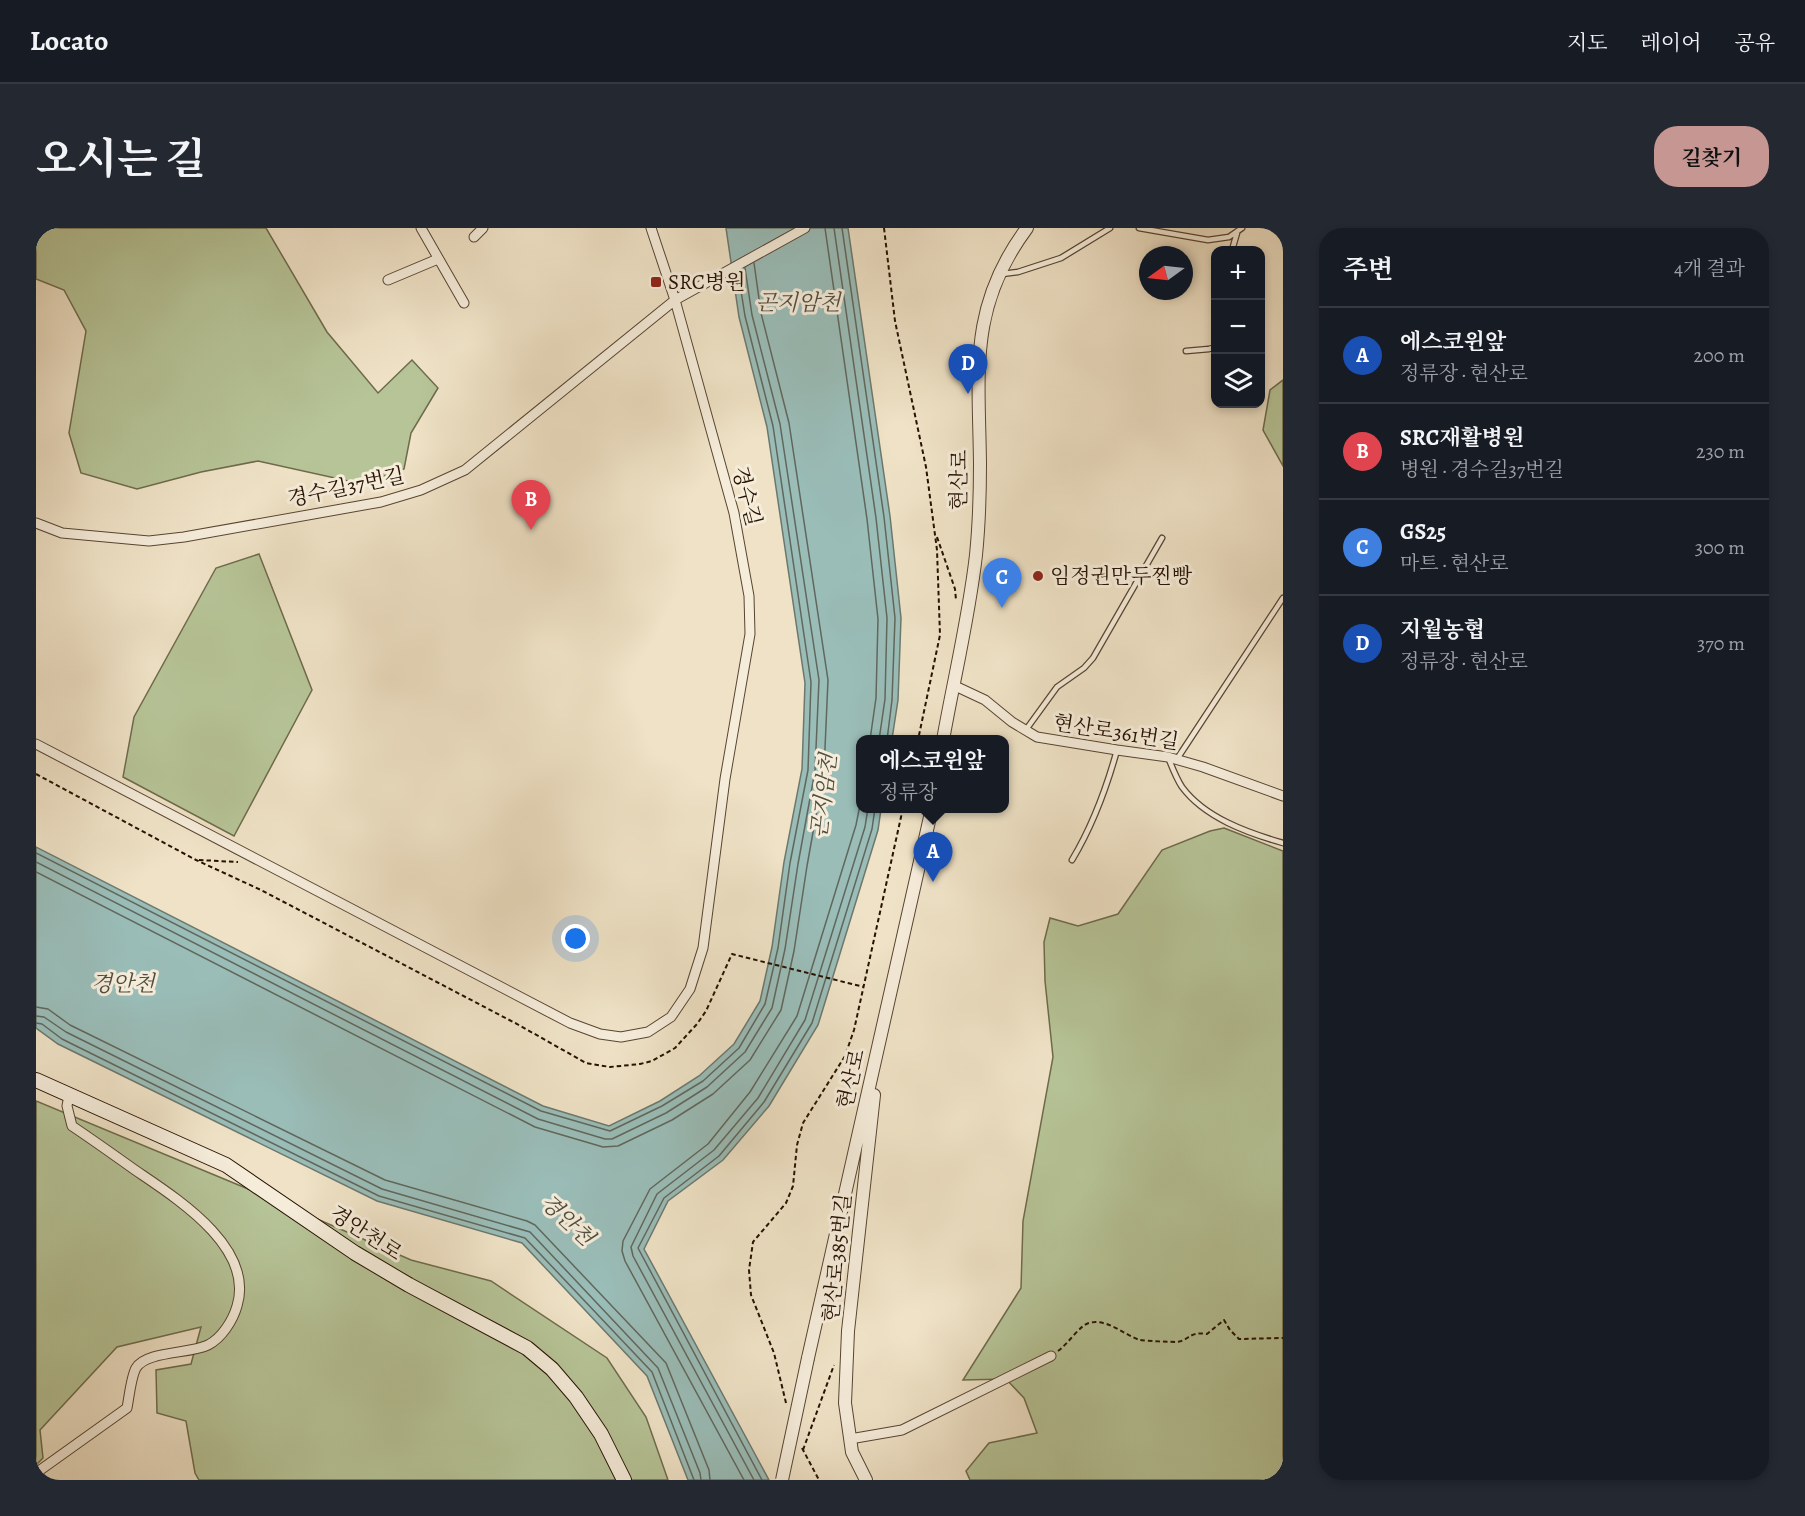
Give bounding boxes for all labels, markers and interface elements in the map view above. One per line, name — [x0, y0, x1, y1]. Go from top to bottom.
text: Locato — [30, 22, 108, 60]
text: 지도 — [1567, 29, 1608, 57]
text: 레이어 — [1641, 29, 1701, 57]
text: 공유 — [1734, 29, 1775, 57]
button: 길찾기 — [1654, 126, 1769, 187]
text: 오시는 길 — [36, 130, 206, 187]
north arrow — [1139, 246, 1193, 300]
map controls — [1211, 246, 1265, 408]
button: + — [1211, 246, 1265, 300]
text: 주변 — [1343, 252, 1393, 287]
text: 4개 결과 — [1674, 255, 1745, 282]
place label: SRC병원 — [668, 268, 745, 296]
marker: SRC병원 — [649, 275, 663, 289]
water label: 곤지암천 — [755, 288, 842, 318]
button: − — [1211, 300, 1265, 354]
text: 에스코윈앞 — [1400, 327, 1506, 357]
text: A — [1356, 342, 1369, 369]
text: 200 m — [1694, 342, 1745, 369]
pin: D — [948, 344, 988, 394]
button: layers — [1211, 354, 1265, 408]
text: 정류장 · 현산로 — [1400, 360, 1528, 387]
text: SRC재활병원 — [1400, 423, 1524, 453]
text: B — [1356, 438, 1369, 465]
text: 230 m — [1696, 438, 1745, 465]
street label: 현산로 — [944, 449, 974, 511]
text: 병원 · 경수길37번길 — [1400, 456, 1564, 483]
street label: 경수길37번길 — [285, 461, 407, 513]
street label: 경수길 — [726, 463, 768, 529]
pin: B — [512, 480, 550, 530]
text: GS25 — [1400, 517, 1446, 547]
text: C — [1356, 534, 1369, 561]
text: 300 m — [1695, 534, 1745, 561]
text: 마트 · 현산로 — [1400, 550, 1508, 577]
pin: C — [982, 558, 1022, 608]
place label: 임정권만두찐빵 — [1050, 562, 1193, 590]
marker: 임정권만두찐빵 — [1031, 569, 1045, 583]
text: 지월농협 — [1400, 615, 1485, 645]
text: D — [1356, 630, 1369, 657]
text: 370 m — [1697, 630, 1745, 657]
text: 정류장 · 현산로 — [1400, 648, 1528, 675]
street label: 현산로361번길 — [1051, 708, 1181, 756]
popup — [856, 735, 1009, 813]
text: 에스코윈앞 — [879, 746, 986, 776]
water label: 곤지암천 — [804, 750, 844, 840]
text: 정류장 — [879, 779, 937, 806]
pin: A — [914, 832, 952, 882]
your location — [561, 924, 590, 953]
water label: 경안천 — [91, 969, 157, 999]
street label: 현산로 — [831, 1046, 871, 1112]
water label: 경안천 — [533, 1187, 602, 1254]
street label: 현산로385번길 — [816, 1192, 858, 1324]
street label: 경안천로 — [324, 1199, 408, 1267]

